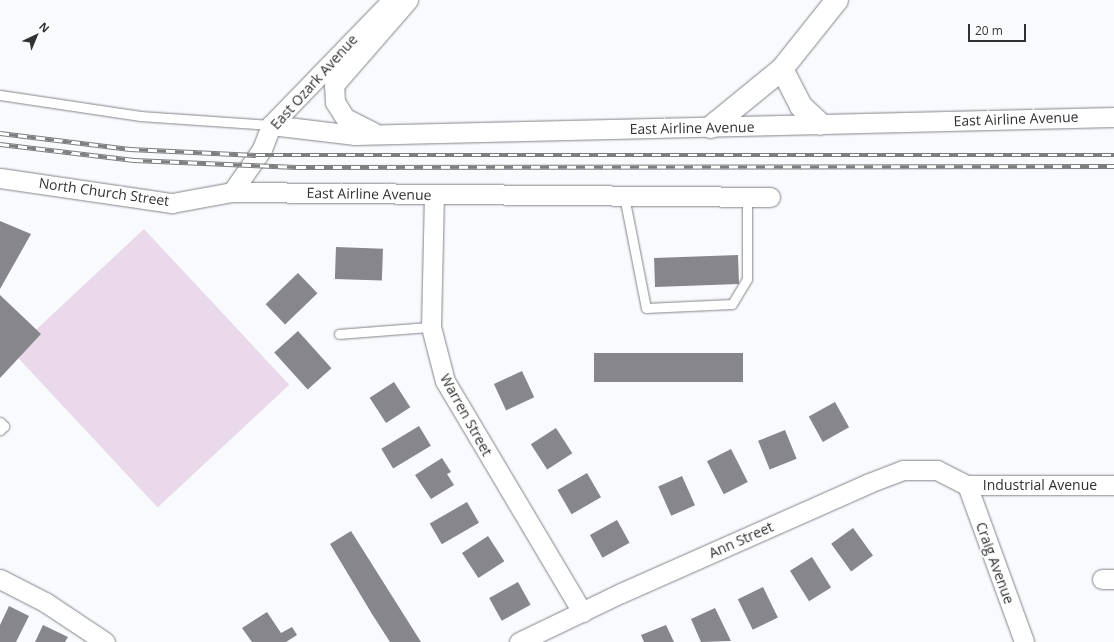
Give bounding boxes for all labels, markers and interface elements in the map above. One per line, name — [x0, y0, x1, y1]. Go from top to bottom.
north arrow — [16, 16, 56, 56]
scale bar — [970, 16, 1028, 42]
text: N — [36, 18, 53, 36]
text: 20 m — [975, 22, 1003, 39]
street label: East Ozark Avenue — [267, 31, 361, 133]
street label: East Airline Avenue — [953, 108, 1079, 130]
street label: East Airline Avenue — [629, 119, 755, 137]
street label: North Church Street — [38, 175, 170, 209]
street label: East Airline Avenue — [306, 185, 432, 203]
street label: Warren Street — [437, 371, 495, 459]
street label: Industrial Avenue — [983, 477, 1097, 493]
street label: Ann Street — [706, 518, 776, 562]
street label: Craig Avenue — [972, 520, 1018, 606]

